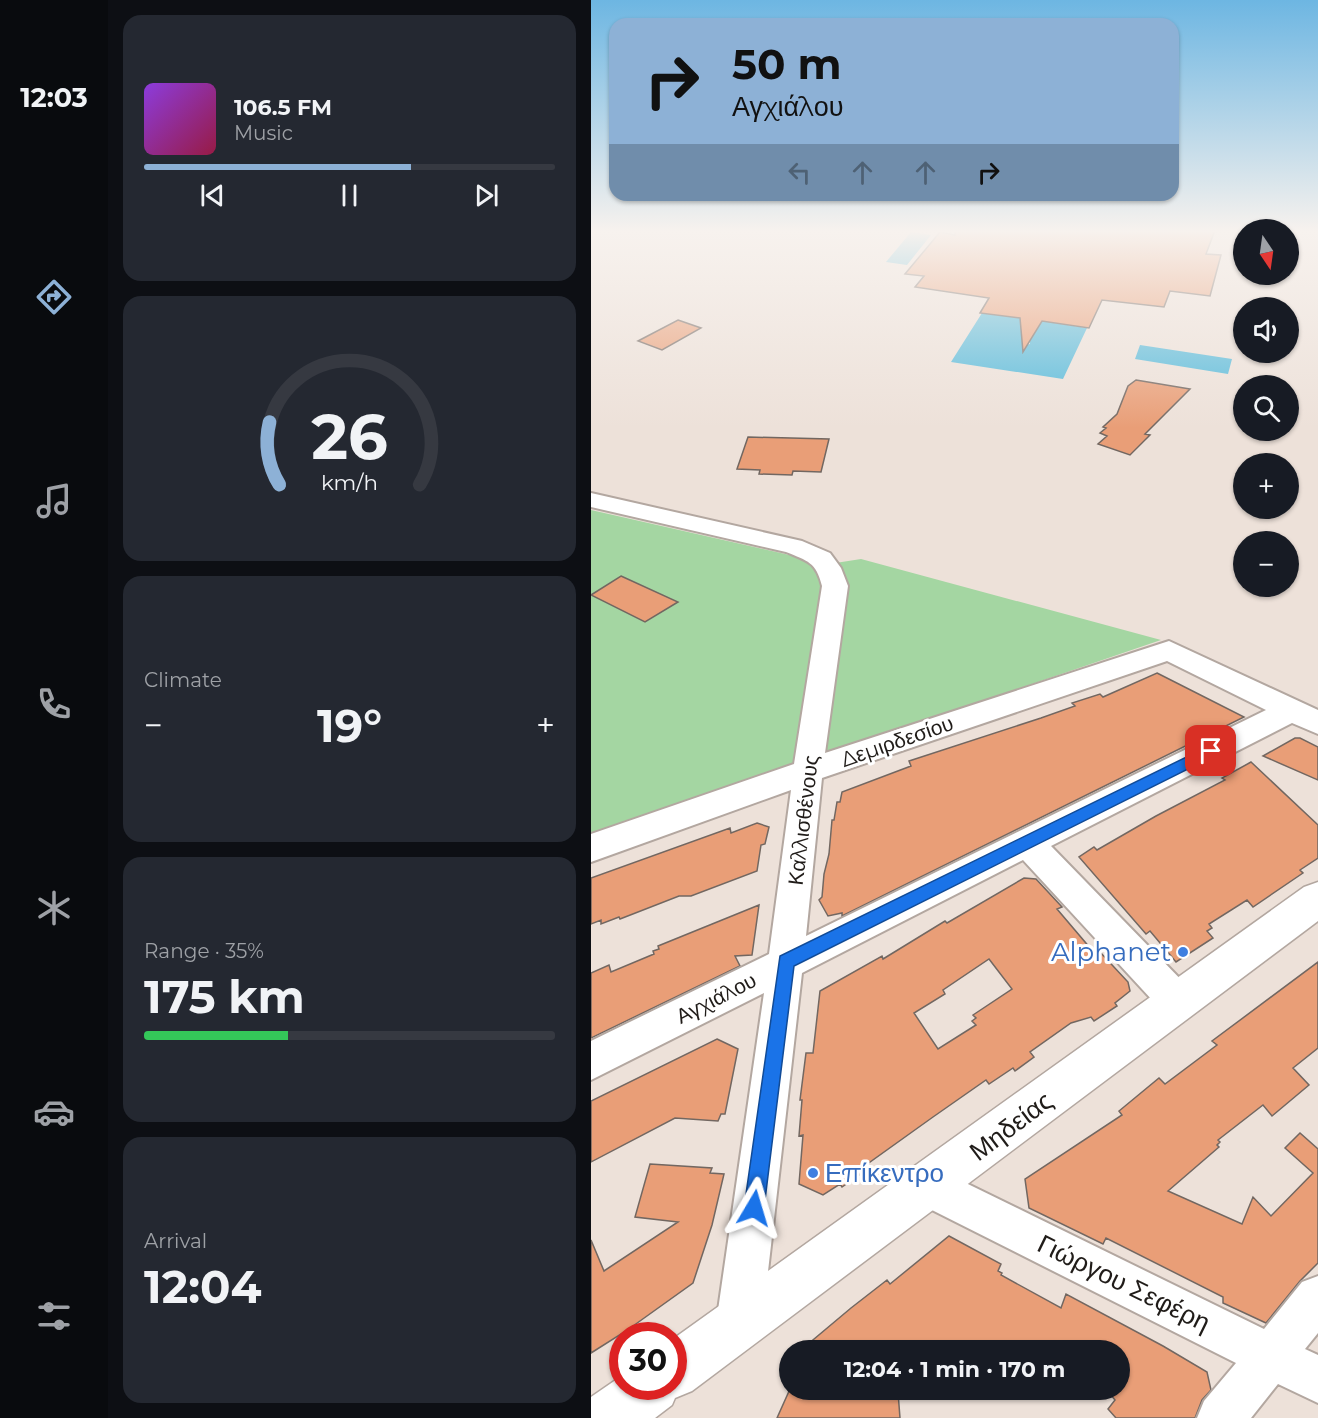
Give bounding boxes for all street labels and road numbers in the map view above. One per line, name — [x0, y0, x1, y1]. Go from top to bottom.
street label: Δεμιρδεσίου — [838, 710, 956, 772]
street label: Καλλισθένους — [783, 753, 823, 887]
street label: Αγχιάλου — [672, 967, 760, 1029]
street label: Μηδείας — [963, 1084, 1059, 1168]
street label: Γιώργου Σεφέρη — [1033, 1227, 1215, 1339]

